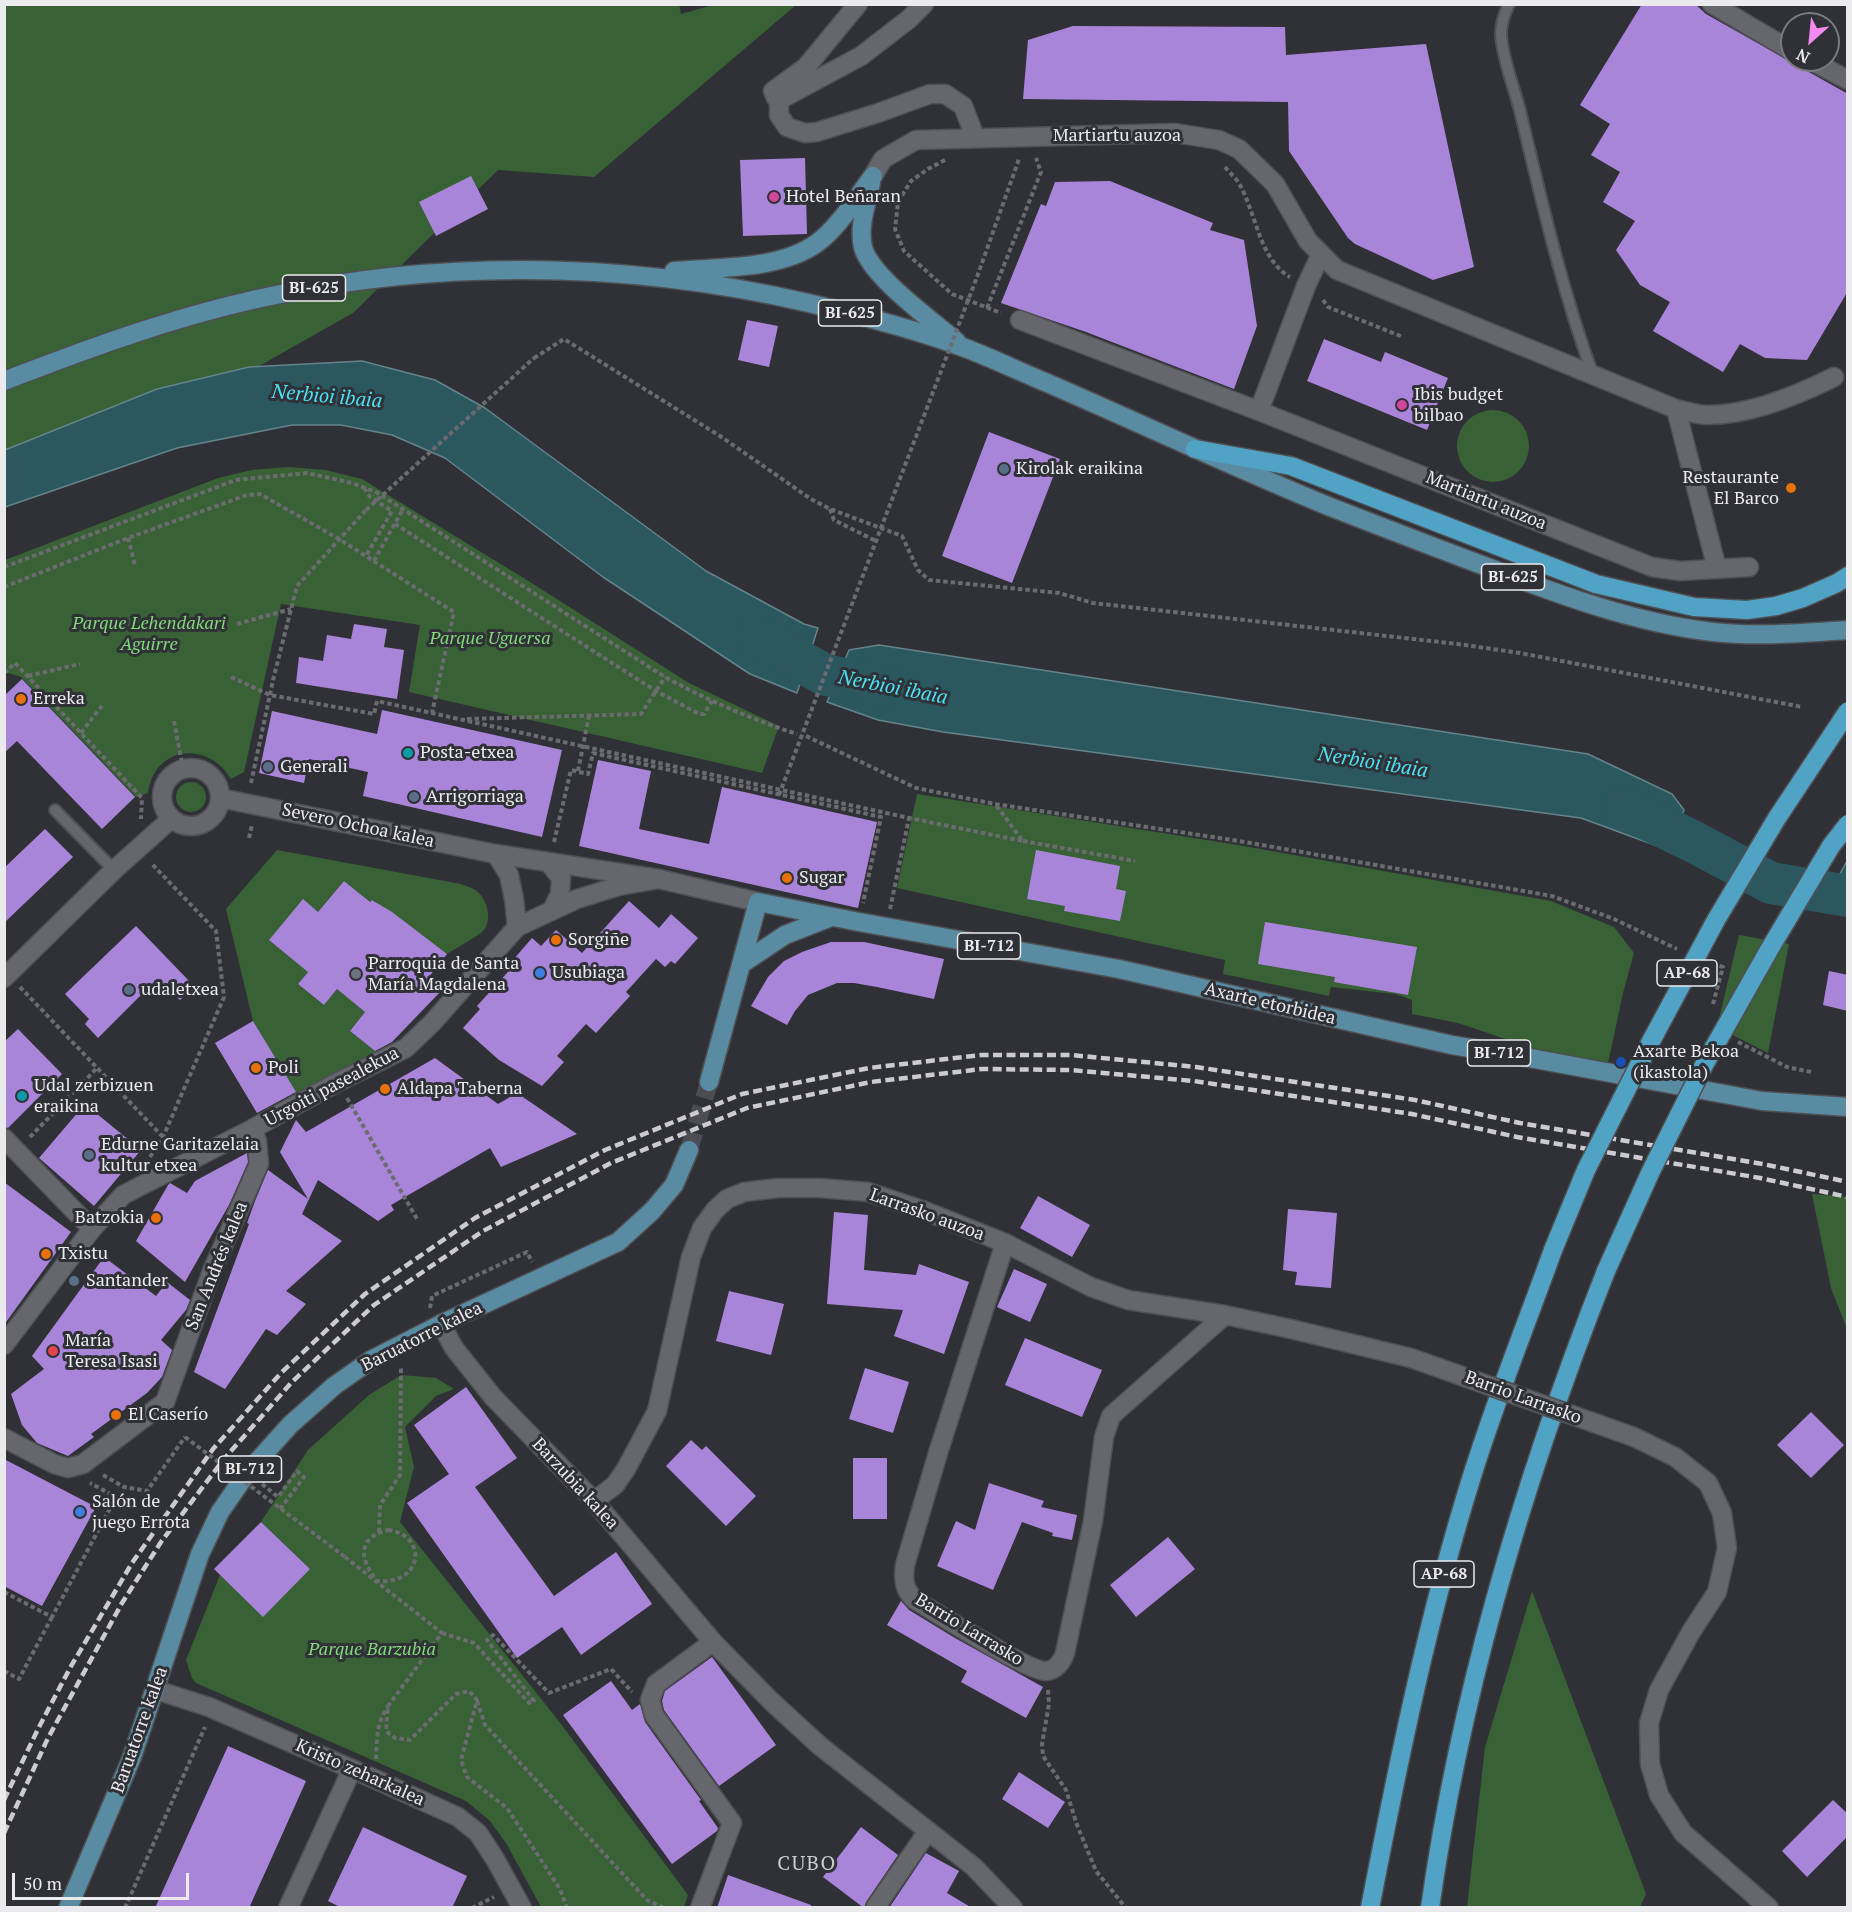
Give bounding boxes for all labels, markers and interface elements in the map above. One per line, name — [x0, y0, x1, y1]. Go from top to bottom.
north arrow — [1780, 12, 1840, 72]
text: N — [1792, 44, 1813, 69]
street label: Martiartu auzoa — [1053, 125, 1181, 147]
place label: Hotel Beñaran — [786, 186, 901, 208]
marker: Hotel Beñaran — [767, 190, 781, 204]
road number: BI-625 — [282, 275, 346, 301]
road number: BI-625 — [818, 300, 882, 326]
water label: Nerbioi ibaia — [271, 380, 383, 414]
place label: Ibis budget bilbao — [1414, 384, 1503, 426]
marker: Ibis budget bilbao — [1395, 398, 1409, 412]
place label: Kirolak eraikina — [1016, 458, 1143, 480]
marker: Kirolak eraikina — [997, 462, 1011, 476]
street label: Martiartu auzoa — [1423, 467, 1549, 535]
place label: Restaurante El Barco — [1683, 467, 1779, 510]
marker: Restaurante El Barco — [1784, 481, 1798, 495]
road number: BI-625 — [1482, 564, 1544, 590]
park label: Parque Lehendakari Aguirre — [72, 613, 226, 656]
park label: Parque Uguersa — [429, 628, 551, 650]
water label: Nerbioi ibaia — [836, 666, 950, 710]
place label: Erreka — [33, 688, 85, 710]
marker: Erreka — [14, 692, 28, 706]
place label: Posta-etxea — [420, 742, 514, 764]
water label: Nerbioi ibaia — [1316, 742, 1430, 784]
marker: Posta-etxea — [401, 746, 415, 760]
place label: Generali — [280, 756, 348, 778]
marker: Generali — [261, 760, 275, 774]
place label: Arrigorriaga — [426, 786, 524, 808]
marker: Arrigorriaga — [407, 790, 421, 804]
street label: Severo Ochoa kalea — [280, 799, 436, 853]
place label: Sugar — [799, 867, 844, 889]
marker: Sugar — [780, 871, 794, 885]
place label: Sorgiñe — [568, 929, 629, 951]
marker: Sorgiñe — [549, 933, 563, 947]
road number: BI-712 — [958, 933, 1020, 959]
place label: Parroquia de Santa María Magdalena — [368, 953, 519, 996]
road number: AP-68 — [1657, 960, 1717, 986]
place label: Usubiaga — [552, 962, 625, 984]
marker: Usubiaga — [533, 966, 547, 980]
marker: Parroquia de Santa María Magdalena — [349, 967, 363, 981]
street label: Axarte etorbidea — [1202, 978, 1338, 1030]
place label: udaletxea — [141, 979, 219, 1001]
marker: udaletxea — [122, 983, 136, 997]
road number: BI-712 — [1468, 1040, 1530, 1066]
place label: Axarte Bekoa (ikastola) — [1633, 1041, 1739, 1084]
street label: Urgoiti pasealekua — [261, 1043, 403, 1131]
marker: Axarte Bekoa (ikastola) — [1614, 1055, 1628, 1069]
place label: Poli — [268, 1057, 299, 1079]
marker: Poli — [249, 1061, 263, 1075]
place label: Udal zerbizuen eraikina — [34, 1075, 154, 1118]
place label: Aldapa Taberna — [397, 1078, 523, 1100]
marker: Aldapa Taberna — [378, 1082, 392, 1096]
marker: Udal zerbizuen eraikina — [15, 1089, 29, 1103]
place label: Edurne Garitazelaia kultur etxea — [101, 1134, 259, 1176]
marker: Edurne Garitazelaia kultur etxea — [82, 1148, 96, 1162]
street label: Larrasko auzoa — [867, 1184, 987, 1246]
street label: San Andrés kalea — [181, 1199, 253, 1333]
place label: Batzokia — [75, 1207, 144, 1229]
marker: Batzokia — [149, 1211, 163, 1225]
place label: Txistu — [58, 1243, 108, 1265]
marker: Txistu — [39, 1247, 53, 1261]
place label: Santander — [86, 1270, 168, 1292]
marker: Santander — [67, 1274, 81, 1288]
street label: Baruatorre kalea — [358, 1297, 486, 1377]
place label: María Teresa Isasi — [65, 1330, 158, 1372]
marker: María Teresa Isasi — [46, 1344, 60, 1358]
street label: Barrio Larrasko — [1462, 1367, 1584, 1429]
place label: El Caserío — [128, 1404, 208, 1426]
marker: El Caserío — [109, 1408, 123, 1422]
street label: Barzubia kalea — [527, 1434, 623, 1534]
road number: BI-712 — [218, 1456, 282, 1482]
place label: Salón de juego Errota — [92, 1491, 190, 1534]
marker: Salón de juego Errota — [73, 1505, 87, 1519]
road number: AP-68 — [1414, 1561, 1474, 1587]
street label: Barrio Larrasko — [911, 1589, 1027, 1671]
park label: Parque Barzubia — [308, 1639, 436, 1661]
street label: Baruatorre kalea — [107, 1664, 173, 1796]
street label: Kristo zeharkalea — [292, 1735, 428, 1811]
district label: CUBO — [777, 1852, 837, 1876]
scale bar — [15, 1861, 192, 1899]
text: 50 m — [23, 1871, 62, 1895]

